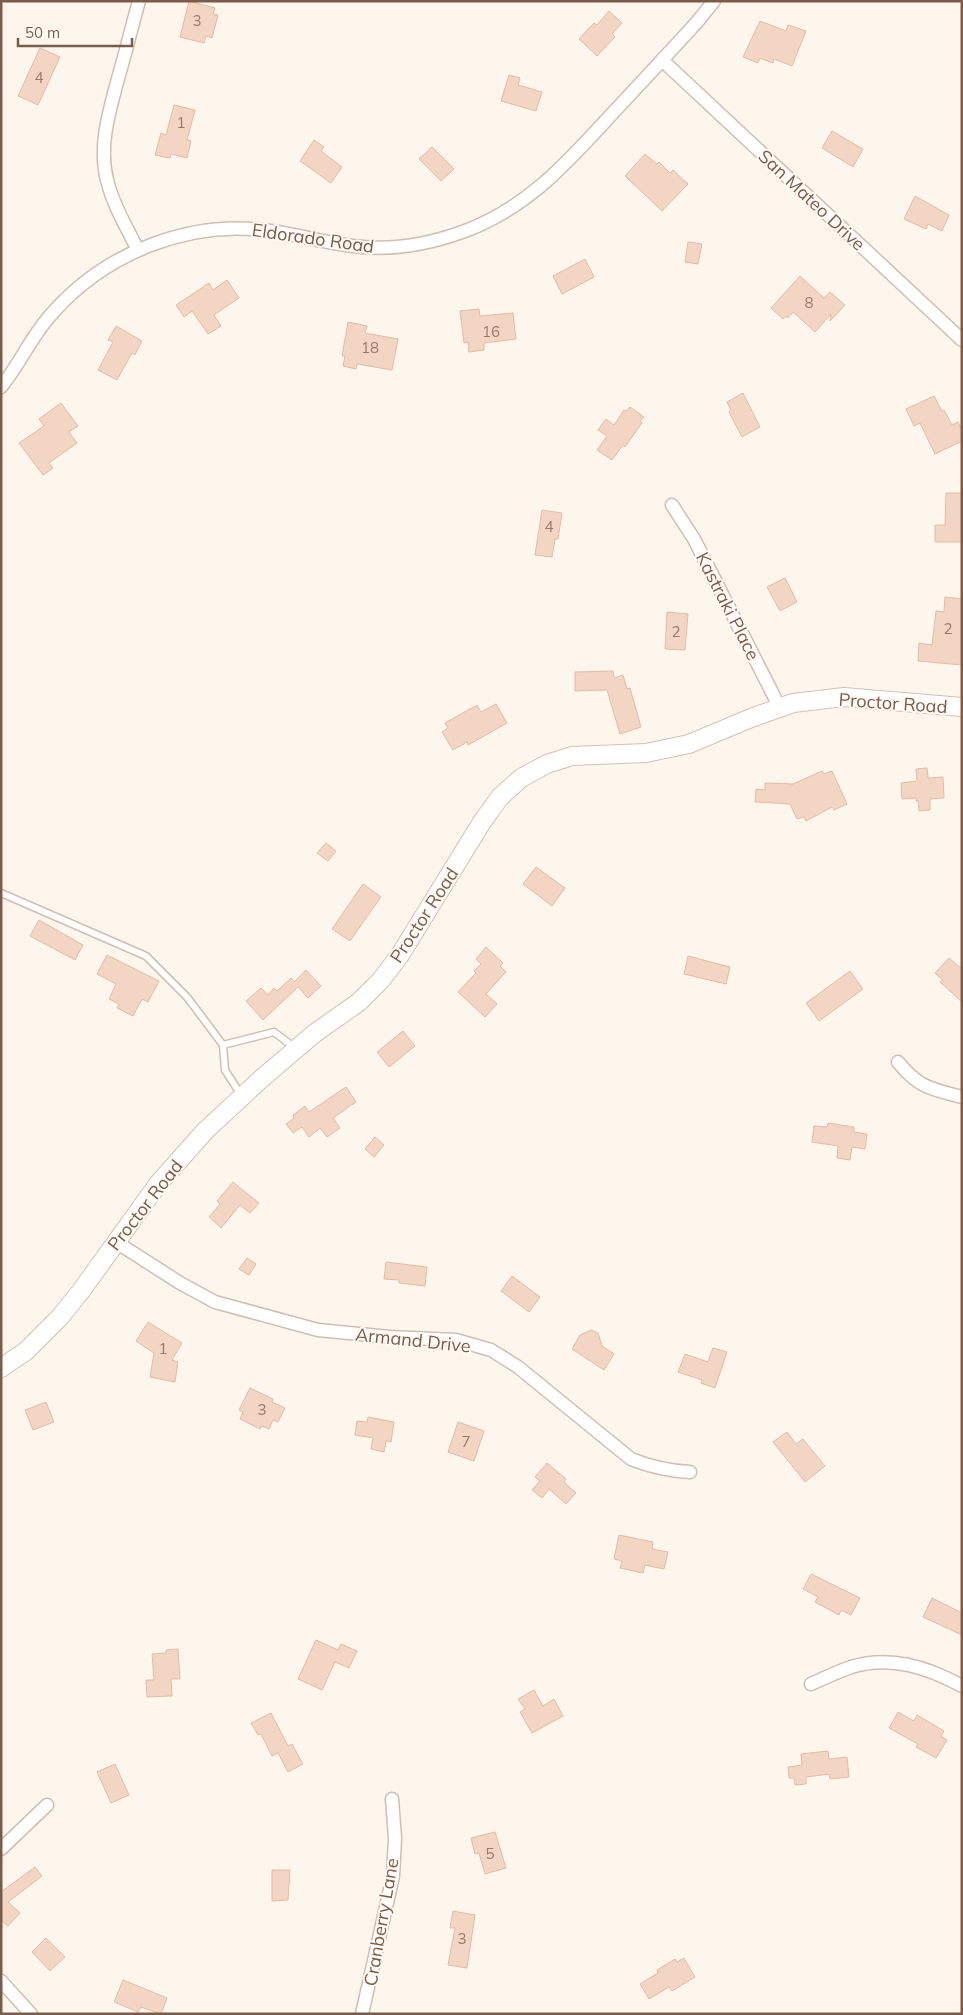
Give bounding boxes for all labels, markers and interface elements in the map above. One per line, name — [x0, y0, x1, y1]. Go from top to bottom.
house number: 3 — [192, 11, 202, 30]
scale bar — [18, 15, 131, 47]
text: 50 m — [25, 23, 60, 42]
house number: 4 — [34, 68, 44, 87]
house number: 1 — [176, 113, 186, 132]
street label: San Mateo Drive — [754, 145, 870, 255]
street label: Eldorado Road — [250, 218, 376, 258]
house number: 8 — [804, 293, 814, 312]
house number: 16 — [482, 322, 500, 341]
house number: 18 — [361, 338, 379, 357]
house number: 4 — [544, 517, 554, 536]
street label: Kastraki Place — [691, 548, 765, 664]
house number: 2 — [943, 619, 953, 638]
house number: 2 — [671, 622, 681, 641]
street label: Proctor Road — [838, 688, 948, 718]
street label: Proctor Road — [385, 863, 463, 967]
street label: Proctor Road — [102, 1155, 188, 1255]
street label: Armand Drive — [354, 1323, 472, 1357]
house number: 1 — [158, 1339, 168, 1358]
house number: 3 — [257, 1400, 267, 1419]
house number: 7 — [461, 1432, 471, 1451]
house number: 5 — [485, 1844, 495, 1863]
street label: Cranberry Lane — [358, 1856, 404, 1988]
house number: 3 — [457, 1929, 467, 1948]

